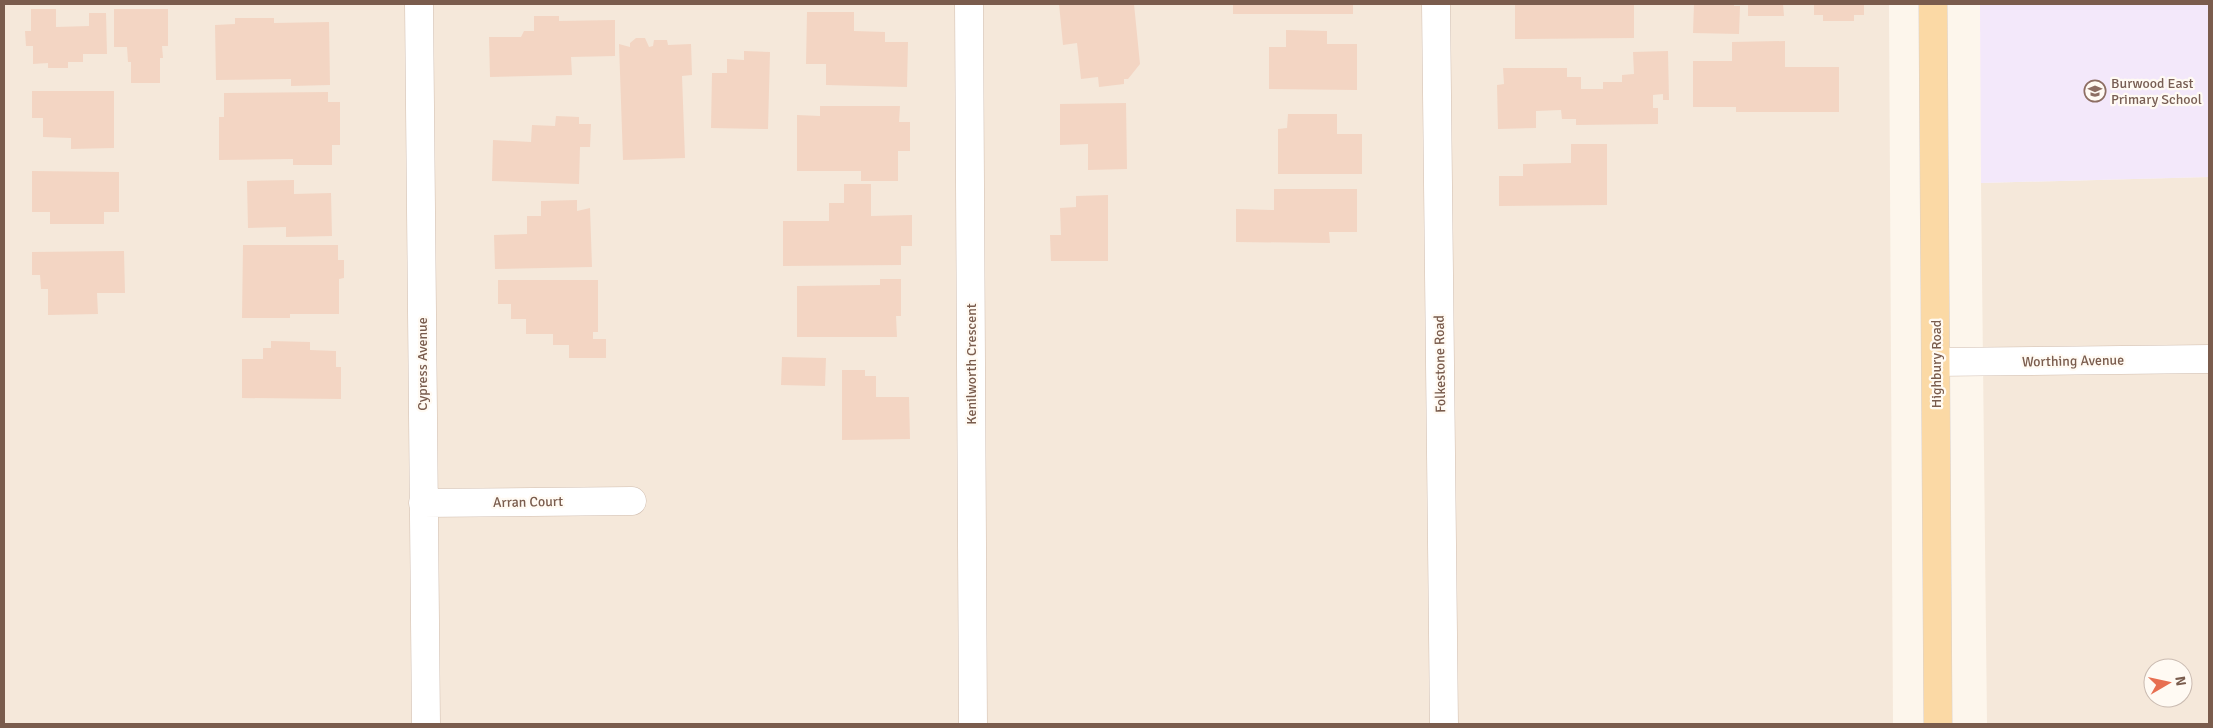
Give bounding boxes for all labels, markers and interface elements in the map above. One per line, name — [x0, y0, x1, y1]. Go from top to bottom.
place label: Burwood East Primary School — [2111, 75, 2202, 108]
school or university icon: Burwood East Primary School — [2083, 79, 2107, 103]
street label: Kenilworth Crescent — [963, 303, 980, 425]
street label: Folkestone Road — [1431, 315, 1449, 413]
street label: Cypress Avenue — [414, 317, 431, 411]
street label: Highbury Road — [1928, 320, 1945, 408]
street label: Worthing Avenue — [2022, 352, 2124, 370]
street label: Arran Court — [493, 493, 563, 511]
north arrow — [2143, 658, 2193, 708]
text: N — [2171, 675, 2190, 687]

